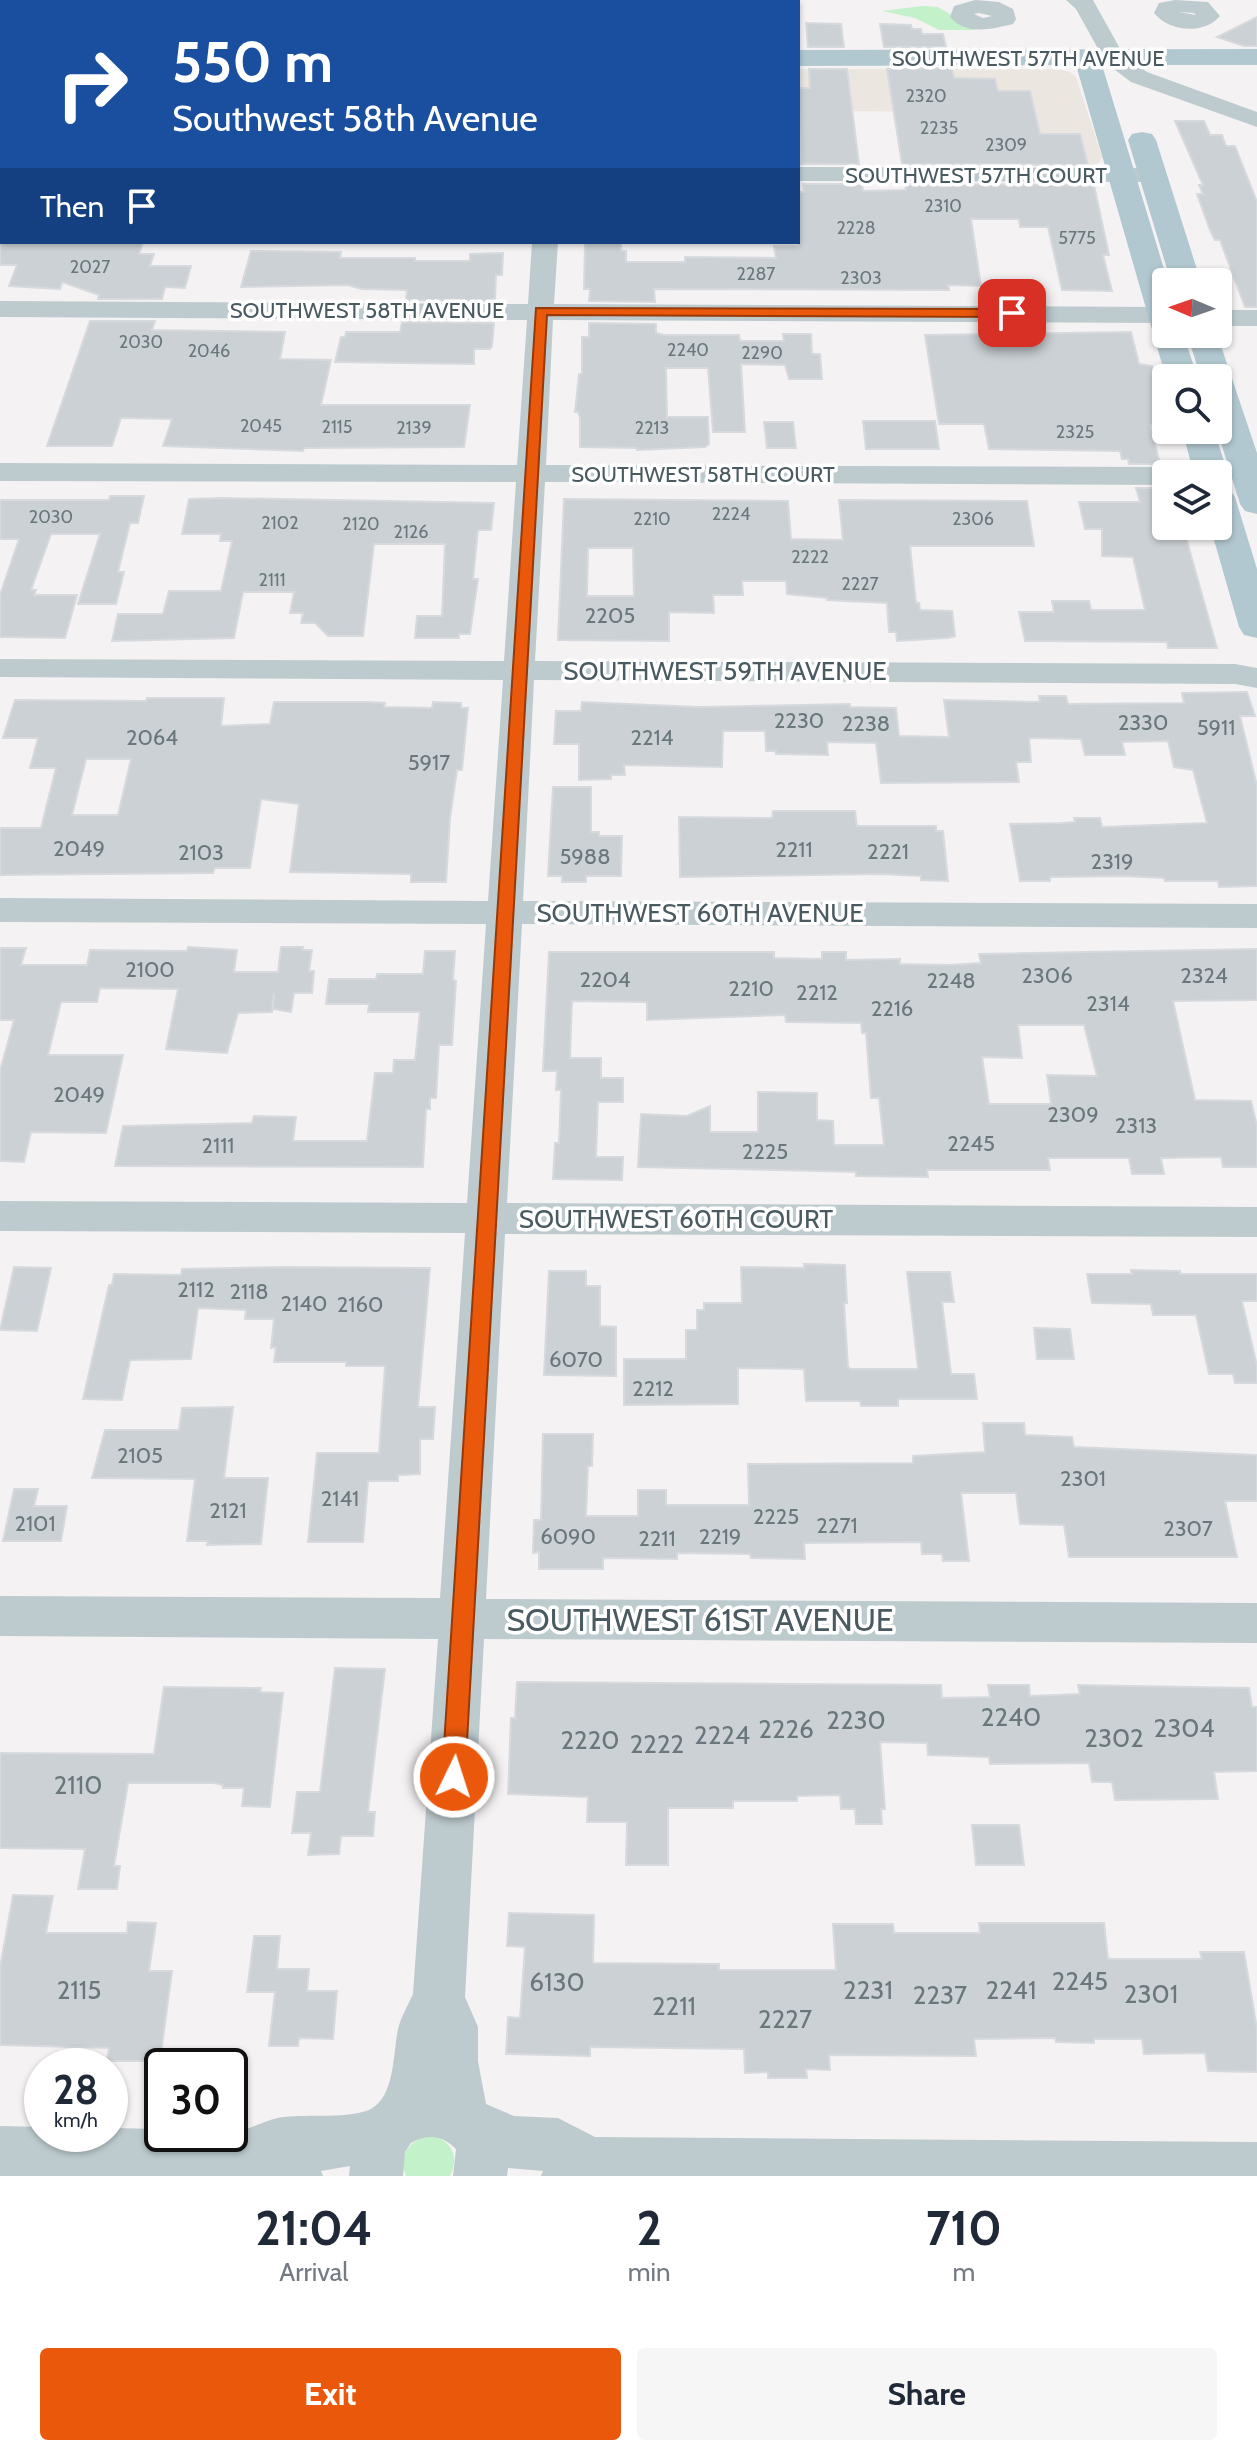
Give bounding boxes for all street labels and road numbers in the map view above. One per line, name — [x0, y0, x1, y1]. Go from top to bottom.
street label: SOUTHWEST 57TH AVENUE — [892, 45, 1164, 72]
street label: SOUTHWEST 57TH COURT — [845, 162, 1107, 189]
street label: SOUTHWEST 58TH AVENUE — [230, 297, 504, 324]
street label: SOUTHWEST 58TH COURT — [571, 461, 835, 488]
street label: SOUTHWEST 59TH AVENUE — [563, 655, 887, 687]
street label: SOUTHWEST 60TH AVENUE — [536, 897, 864, 929]
street label: SOUTHWEST 60TH COURT — [519, 1203, 833, 1235]
street label: SOUTHWEST 61ST AVENUE — [506, 1600, 894, 1639]

